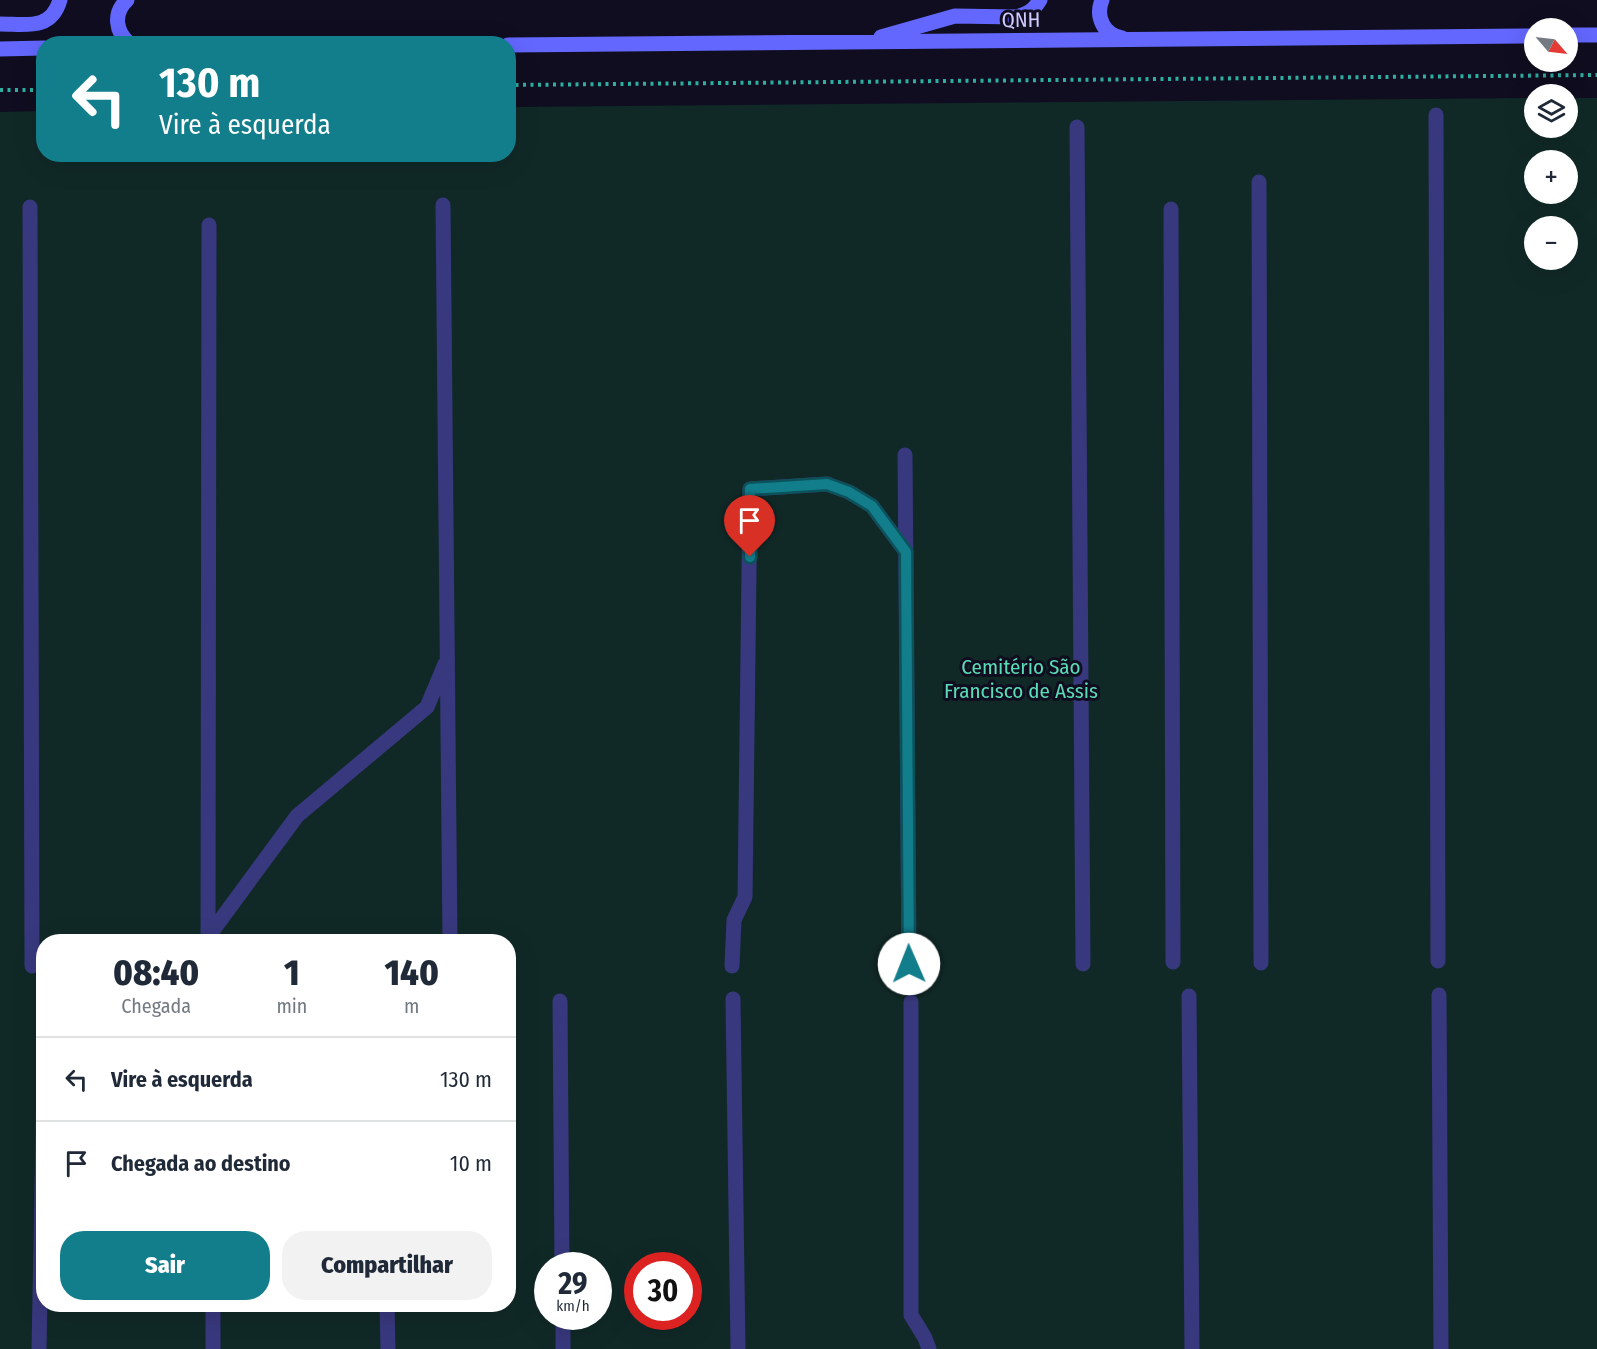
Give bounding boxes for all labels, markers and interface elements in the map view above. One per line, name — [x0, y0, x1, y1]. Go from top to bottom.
street label: QNH — [1001, 7, 1041, 33]
north arrow — [1524, 18, 1578, 72]
map controls — [1524, 18, 1578, 270]
text: 130 m — [159, 58, 260, 108]
icon: left — [60, 60, 138, 138]
button: layers — [1524, 84, 1578, 138]
text: Vire à esquerda — [159, 109, 331, 141]
button: + — [1524, 150, 1578, 204]
button: − — [1524, 216, 1578, 270]
pin — [724, 495, 775, 557]
icon: arrive — [733, 504, 766, 537]
park label: Cemitério São Francisco de Assis — [944, 654, 1098, 704]
position arrow — [877, 932, 941, 996]
text: 08:40 — [113, 951, 199, 995]
text: 1 — [284, 951, 300, 995]
text: 140 — [384, 951, 439, 995]
text: Chegada — [121, 994, 191, 1018]
text: min — [276, 994, 307, 1018]
text: m — [404, 994, 419, 1018]
icon: left — [60, 1063, 93, 1096]
text: Vire à esquerda — [111, 1066, 253, 1093]
text: 130 m — [440, 1066, 492, 1093]
icon: arrive — [60, 1147, 93, 1180]
text: Chegada ao destino — [111, 1150, 291, 1177]
text: 10 m — [450, 1150, 492, 1177]
button: Sair — [60, 1231, 270, 1300]
button: Compartilhar — [282, 1231, 492, 1300]
speed limit sign: 30 — [624, 1252, 702, 1330]
text: 29 — [558, 1266, 588, 1302]
text: km/h — [556, 1297, 590, 1315]

